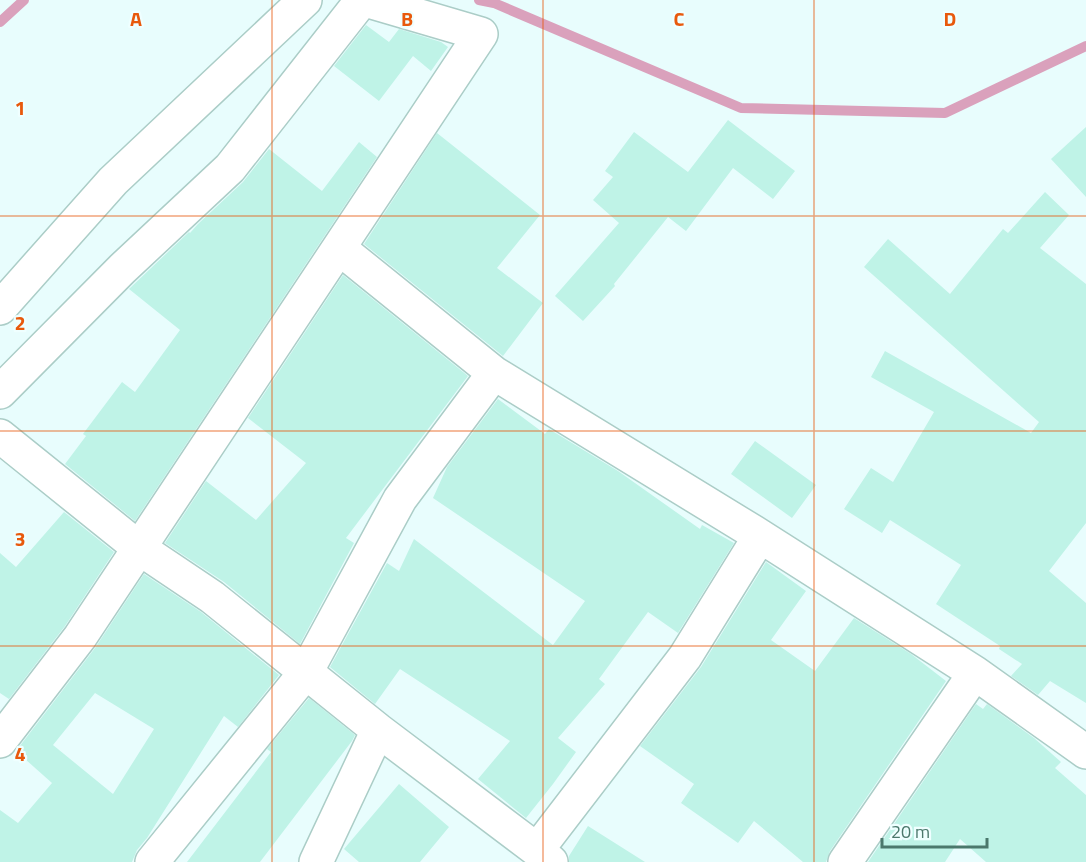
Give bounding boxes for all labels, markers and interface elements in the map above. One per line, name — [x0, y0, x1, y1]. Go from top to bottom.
text: A — [130, 3, 142, 34]
text: B — [401, 3, 413, 34]
text: C — [674, 3, 685, 34]
text: D — [944, 3, 956, 34]
text: 1 — [14, 92, 26, 123]
text: 2 — [14, 307, 26, 338]
text: 3 — [14, 523, 26, 554]
text: 4 — [14, 738, 26, 769]
scale bar — [882, 811, 987, 849]
text: 20 m — [891, 818, 930, 845]

